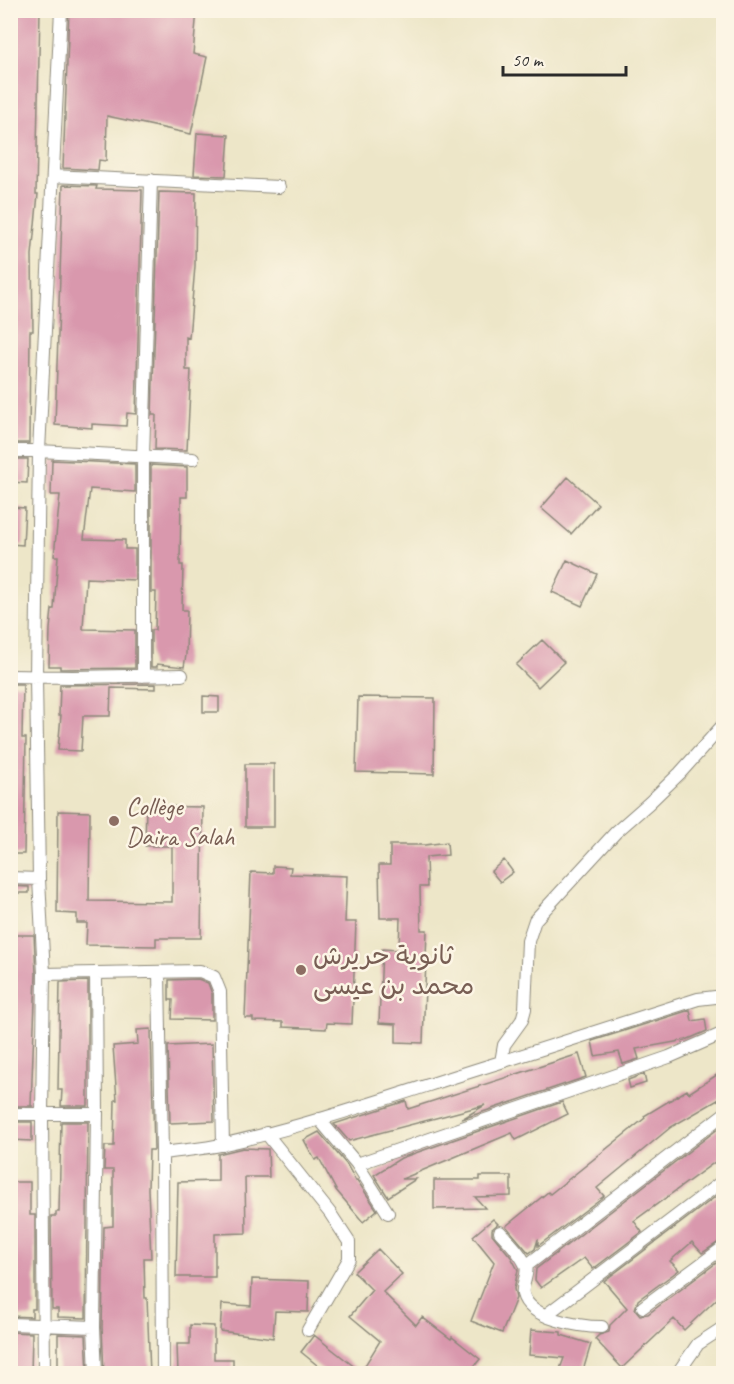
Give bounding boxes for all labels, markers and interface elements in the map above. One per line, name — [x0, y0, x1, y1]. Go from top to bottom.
scale bar — [503, 39, 626, 77]
text: 50 m — [512, 49, 545, 71]
place label: Collège Daira Salah — [126, 790, 235, 853]
marker: Collège Daira Salah — [107, 814, 121, 828]
place label: ثانوية حريرش محمد بن عيسى — [313, 939, 474, 1002]
marker: ثانوية حريرش محمد بن عيسى — [294, 963, 308, 977]

